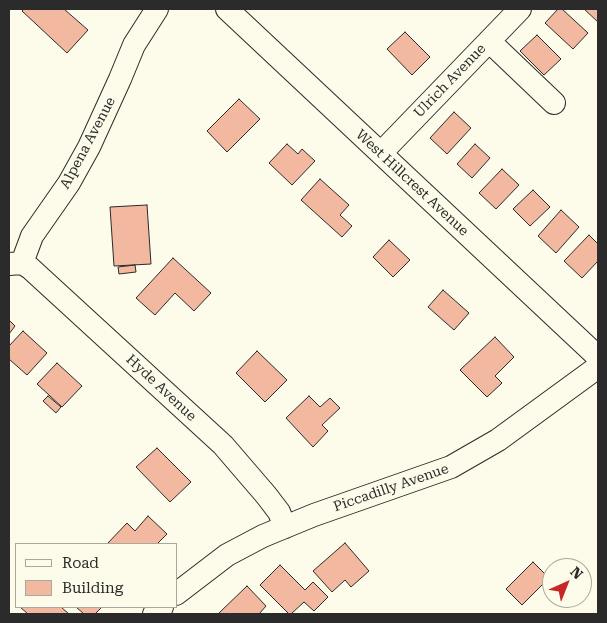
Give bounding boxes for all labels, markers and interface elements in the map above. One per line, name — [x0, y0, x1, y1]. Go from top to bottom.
street label: Ulrich Avenue — [410, 40, 490, 122]
street label: Alpena Avenue — [57, 94, 119, 192]
street label: West Hillcrest Avenue — [352, 126, 472, 240]
street label: Hyde Avenue — [122, 351, 200, 425]
street label: Piccadilly Avenue — [331, 460, 451, 516]
legend — [15, 543, 178, 608]
text: Road — [62, 554, 99, 572]
north arrow — [542, 558, 592, 608]
text: N — [567, 563, 586, 582]
text: Building — [62, 579, 123, 597]

